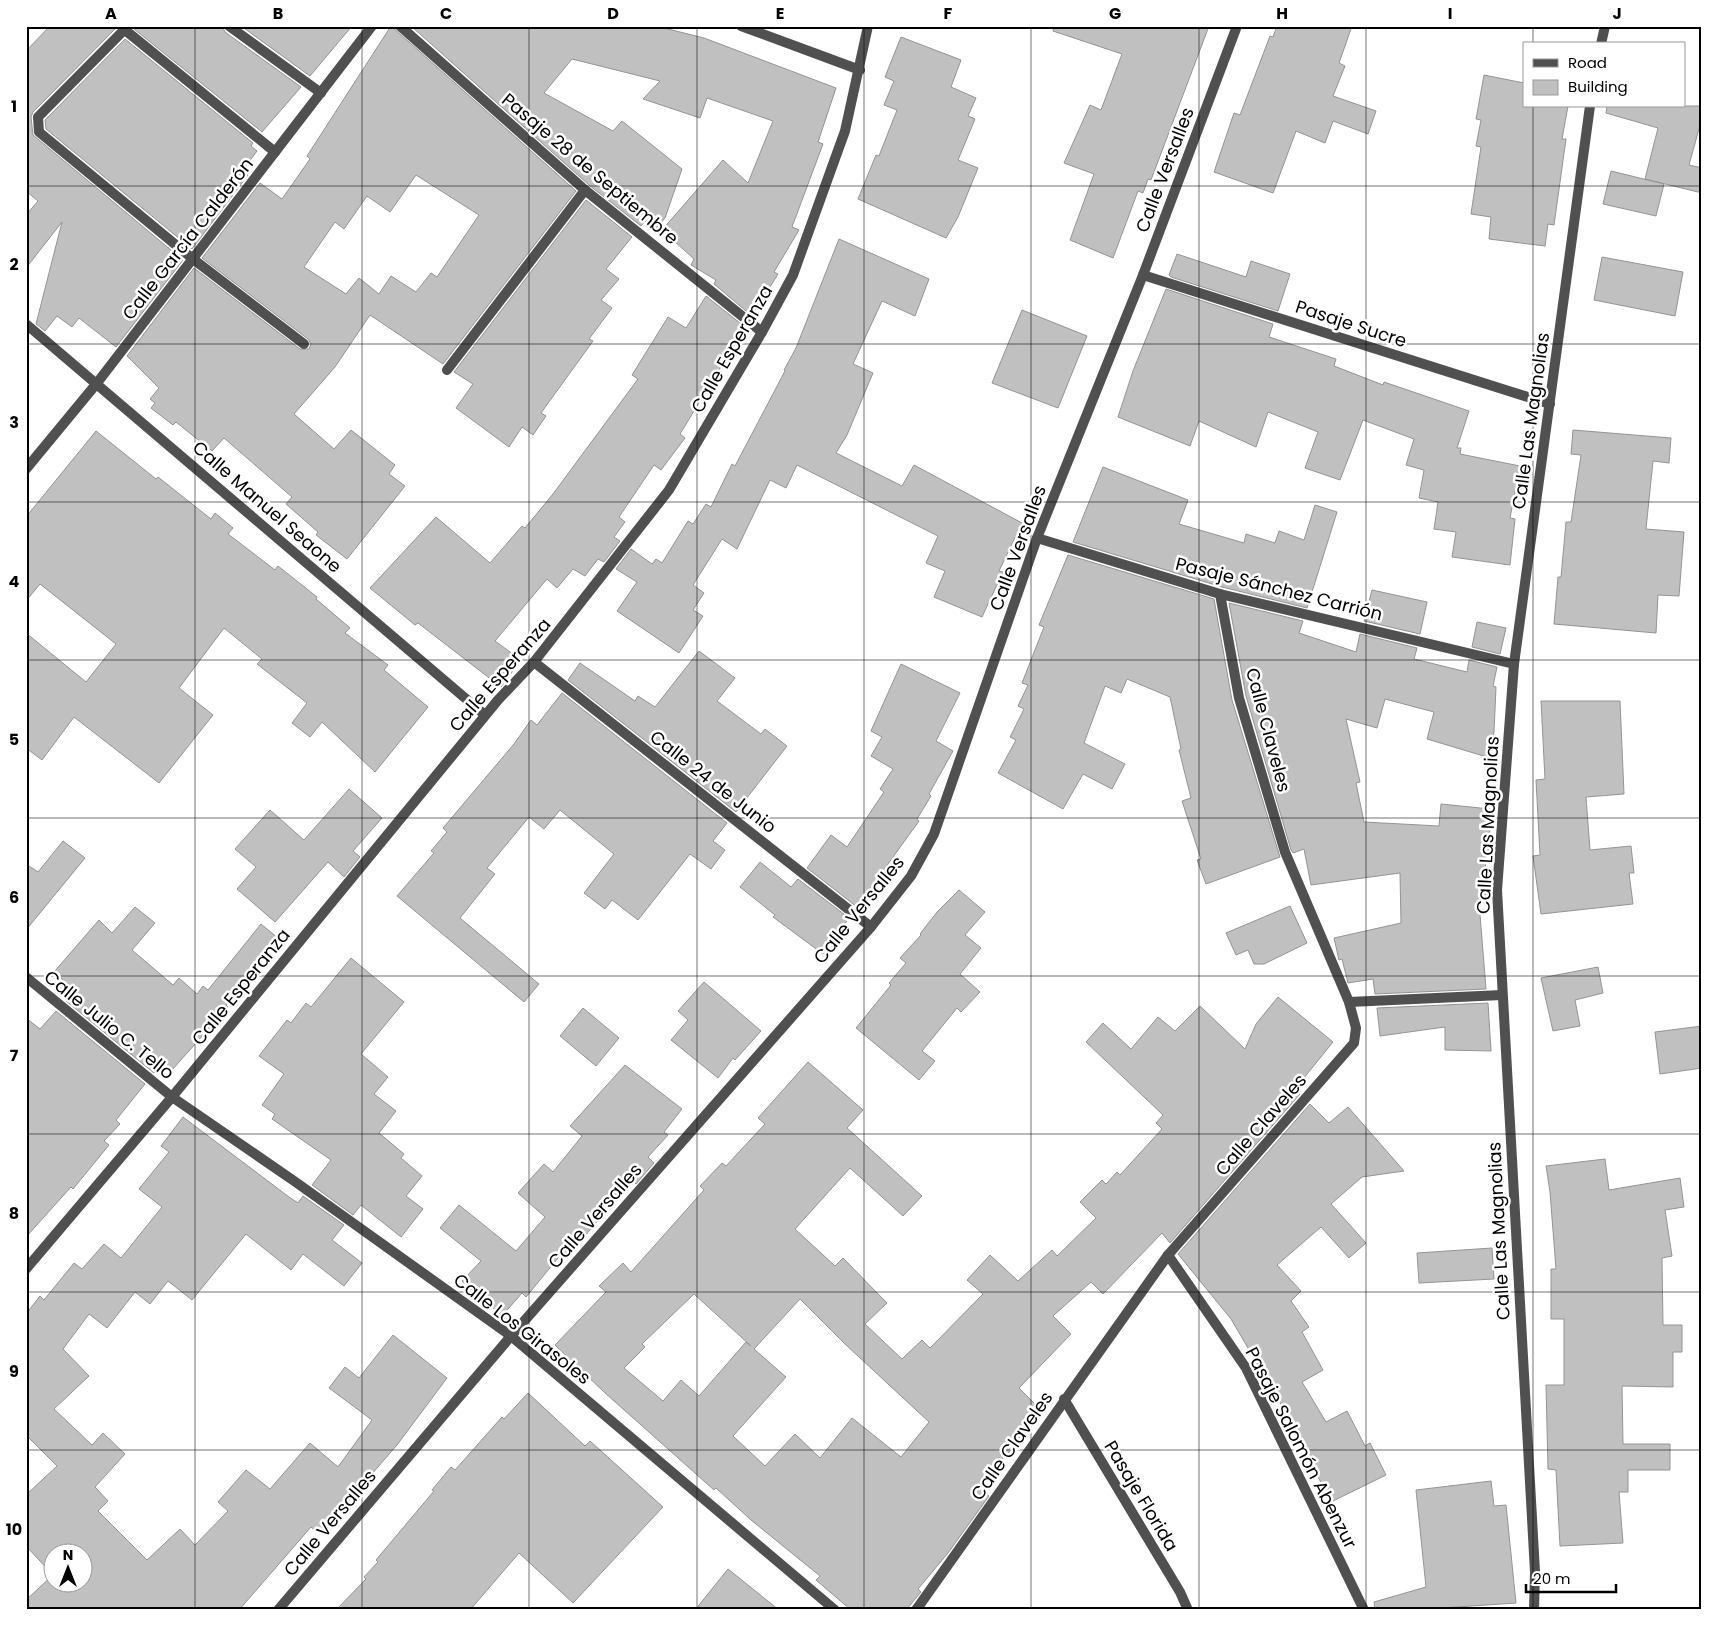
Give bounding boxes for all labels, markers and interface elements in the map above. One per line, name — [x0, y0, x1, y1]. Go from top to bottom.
text: A — [105, 2, 117, 25]
text: B — [273, 2, 283, 25]
text: C — [440, 2, 452, 25]
text: D — [607, 2, 619, 25]
text: E — [776, 2, 784, 25]
text: F — [944, 2, 953, 25]
text: G — [1109, 2, 1121, 25]
text: H — [1276, 2, 1288, 25]
text: I — [1448, 2, 1452, 25]
text: J — [1612, 2, 1622, 25]
legend — [1523, 42, 1686, 108]
text: Road — [1568, 52, 1607, 73]
text: Building — [1568, 76, 1628, 97]
street label: Pasaje 28 de Septiembre — [497, 87, 684, 250]
text: 1 — [11, 95, 17, 118]
street label: Calle Versalles — [1129, 104, 1200, 236]
street label: Calle García Calderón — [116, 152, 259, 325]
text: 2 — [9, 253, 19, 276]
street label: Calle Esperanza — [685, 280, 778, 417]
street label: Pasaje Sucre — [1292, 294, 1410, 353]
street label: Calle Las Magnolias — [1506, 331, 1555, 511]
text: 3 — [9, 411, 19, 434]
street label: Calle Manuel Seaone — [187, 435, 347, 578]
street label: Calle Versalles — [983, 482, 1052, 614]
street label: Pasaje Sánchez Carrión — [1173, 551, 1385, 626]
text: 4 — [9, 570, 20, 593]
street label: Calle Esperanza — [443, 612, 556, 737]
street label: Calle Claveles — [1240, 665, 1297, 795]
street label: Calle 24 de Junio — [645, 724, 782, 839]
text: 5 — [9, 728, 19, 751]
street label: Calle Las Magnolias — [1470, 735, 1505, 915]
street label: Calle Versalles — [807, 851, 910, 969]
text: 6 — [9, 886, 19, 909]
street label: Calle Esperanza — [186, 923, 296, 1050]
street label: Calle Julio C. Tello — [39, 964, 180, 1085]
text: 7 — [10, 1044, 19, 1067]
street label: Calle Claveles — [1209, 1068, 1312, 1181]
street label: Calle Las Magnolias — [1481, 1141, 1516, 1321]
street label: Calle Versalles — [542, 1158, 647, 1274]
text: 8 — [9, 1202, 19, 1225]
street label: Calle Los Girasoles — [449, 1267, 596, 1390]
street label: Pasaje Salomón Abenzur — [1240, 1343, 1363, 1553]
text: 9 — [9, 1360, 19, 1383]
street label: Calle Claveles — [965, 1386, 1058, 1505]
street label: Pasaje Florida — [1098, 1436, 1184, 1556]
street label: Calle Versalles — [278, 1464, 382, 1581]
text: 10 — [6, 1518, 22, 1541]
north arrow — [42, 1544, 92, 1594]
text: N — [63, 1545, 73, 1565]
scale bar — [1526, 1561, 1616, 1593]
text: 20 m — [1533, 1568, 1571, 1589]

